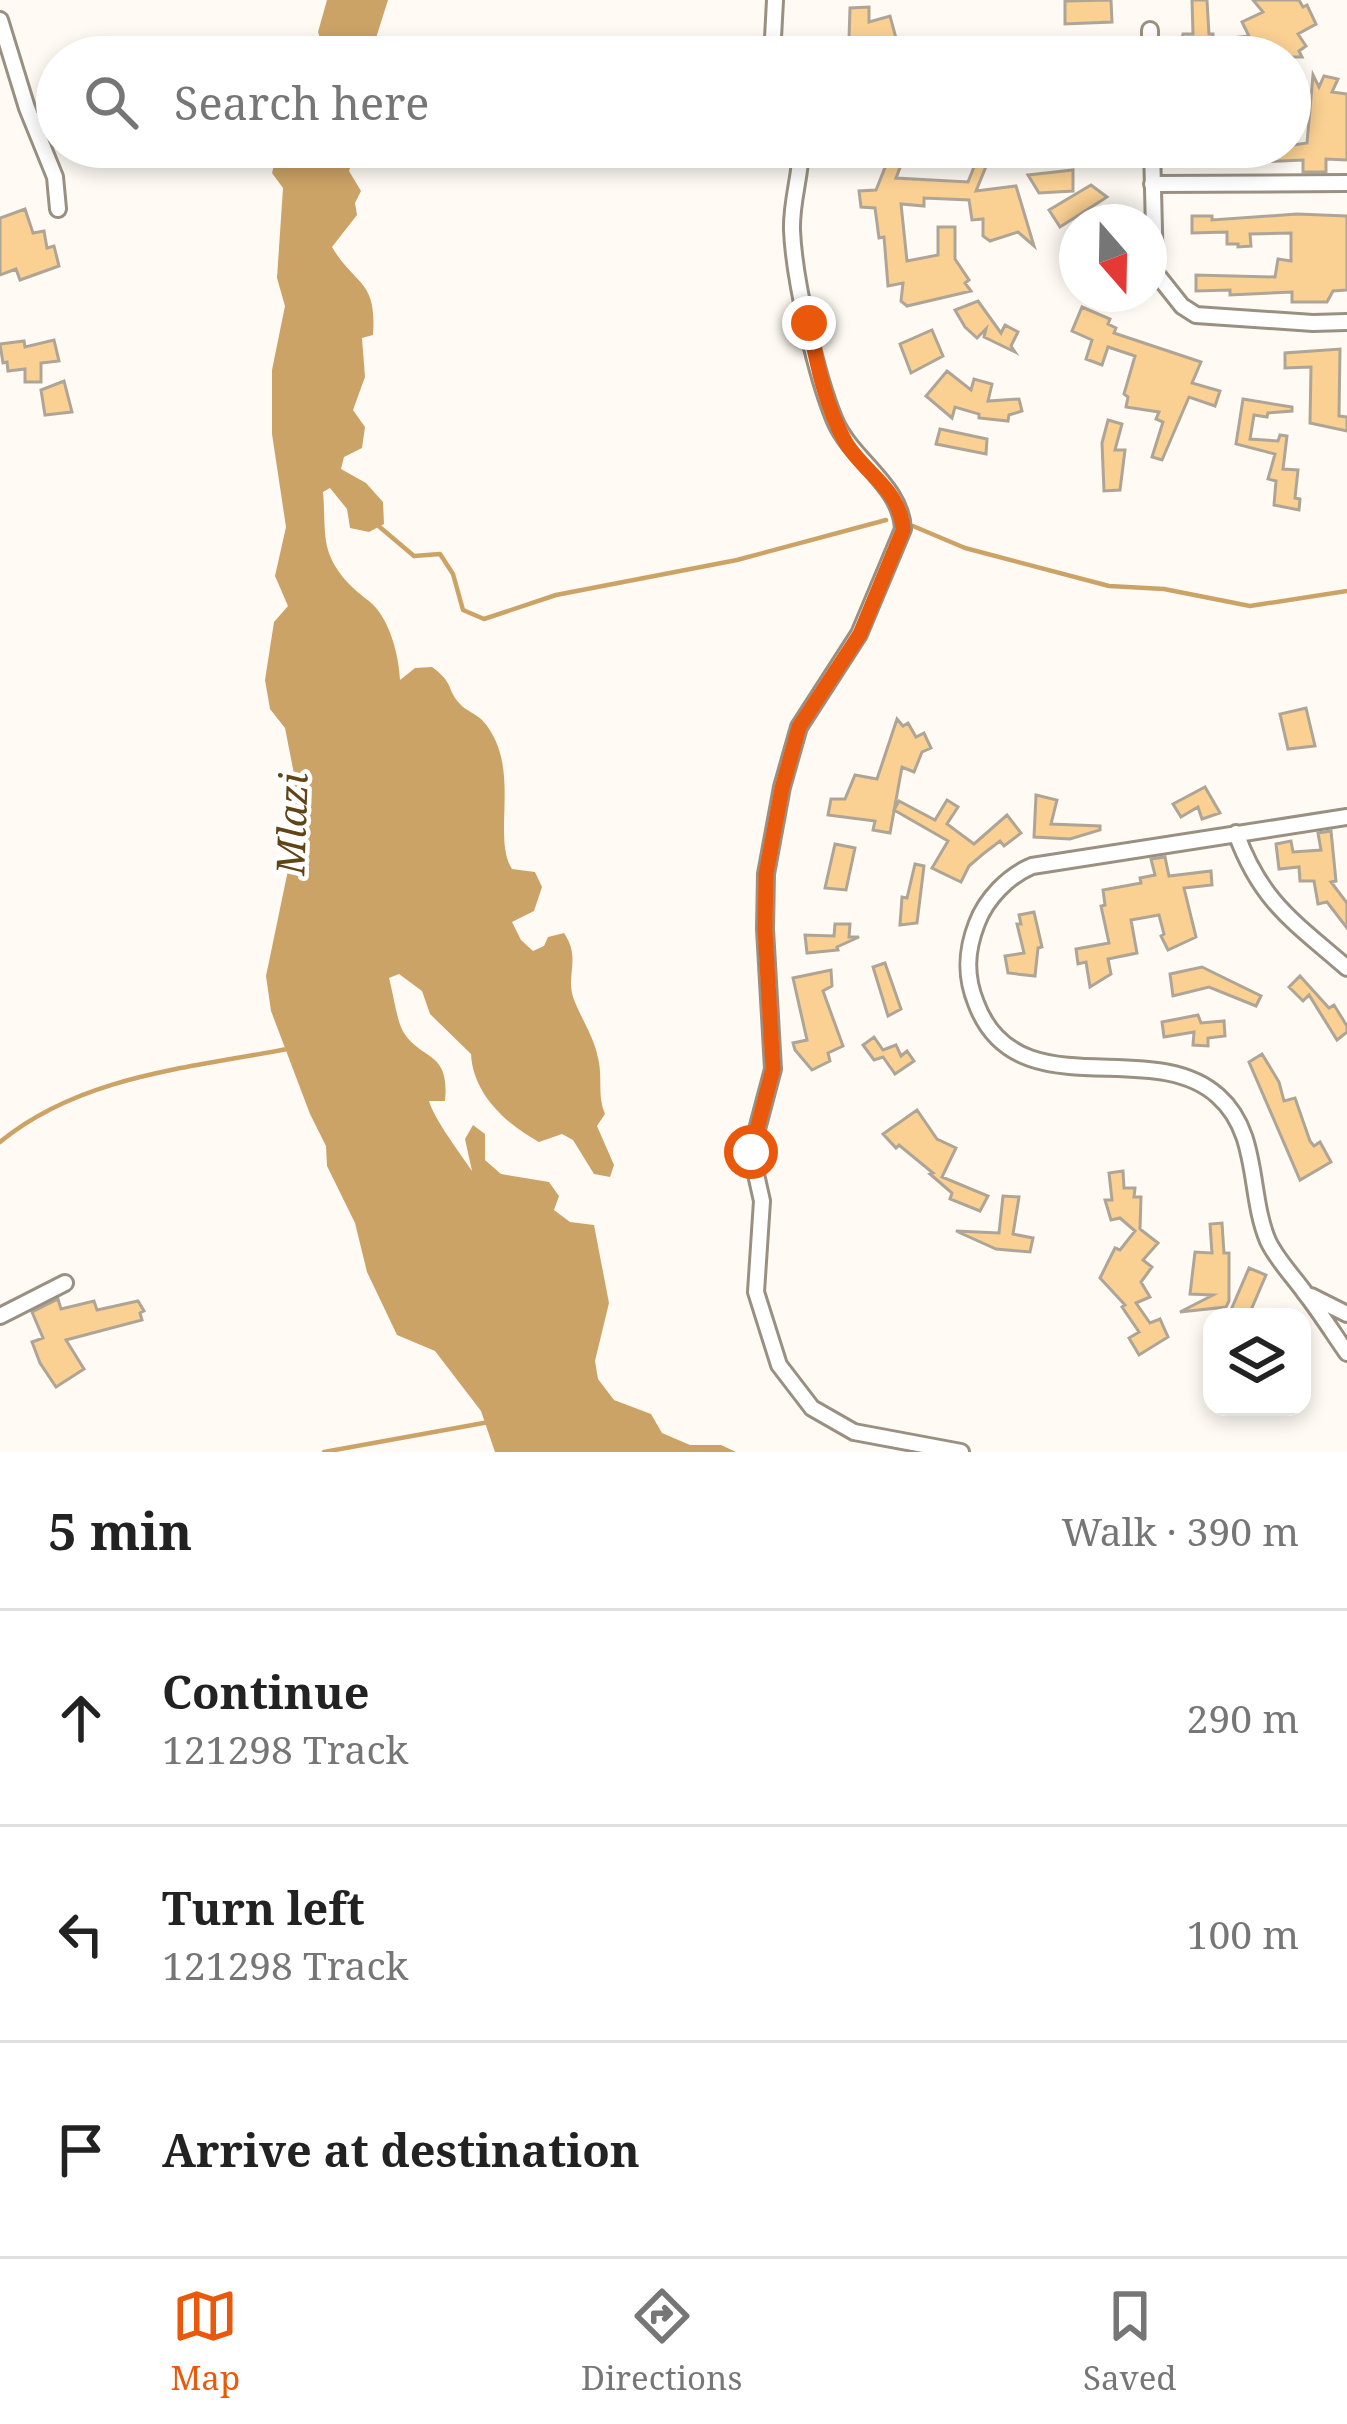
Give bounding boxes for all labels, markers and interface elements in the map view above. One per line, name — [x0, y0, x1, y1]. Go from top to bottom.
search box — [36, 36, 1311, 168]
icon: search — [78, 69, 144, 135]
text: Search here — [174, 72, 429, 133]
north arrow — [1059, 204, 1167, 312]
route end — [782, 296, 836, 350]
water label: Mlazi — [262, 772, 319, 877]
route start — [724, 1125, 778, 1179]
map controls — [1203, 1308, 1311, 1416]
button: layers — [1203, 1308, 1311, 1416]
text: 5 min — [48, 1495, 192, 1565]
text: Walk · 390 m — [1062, 1504, 1299, 1557]
text: Continue — [162, 1661, 370, 1722]
icon: ahead — [48, 1685, 114, 1751]
text: 290 m — [1187, 1691, 1299, 1744]
text: 121298 Track — [162, 1722, 408, 1775]
text: Turn left — [162, 1877, 365, 1938]
icon: left — [48, 1901, 114, 1967]
text: 100 m — [1187, 1907, 1299, 1960]
text: 121298 Track — [162, 1938, 408, 1991]
icon: arrive — [48, 2117, 114, 2183]
text: Arrive at destination — [162, 2119, 640, 2180]
tab: Map — [170, 2283, 240, 2400]
tab: Directions — [581, 2283, 742, 2400]
tab: Saved — [1083, 2283, 1177, 2400]

